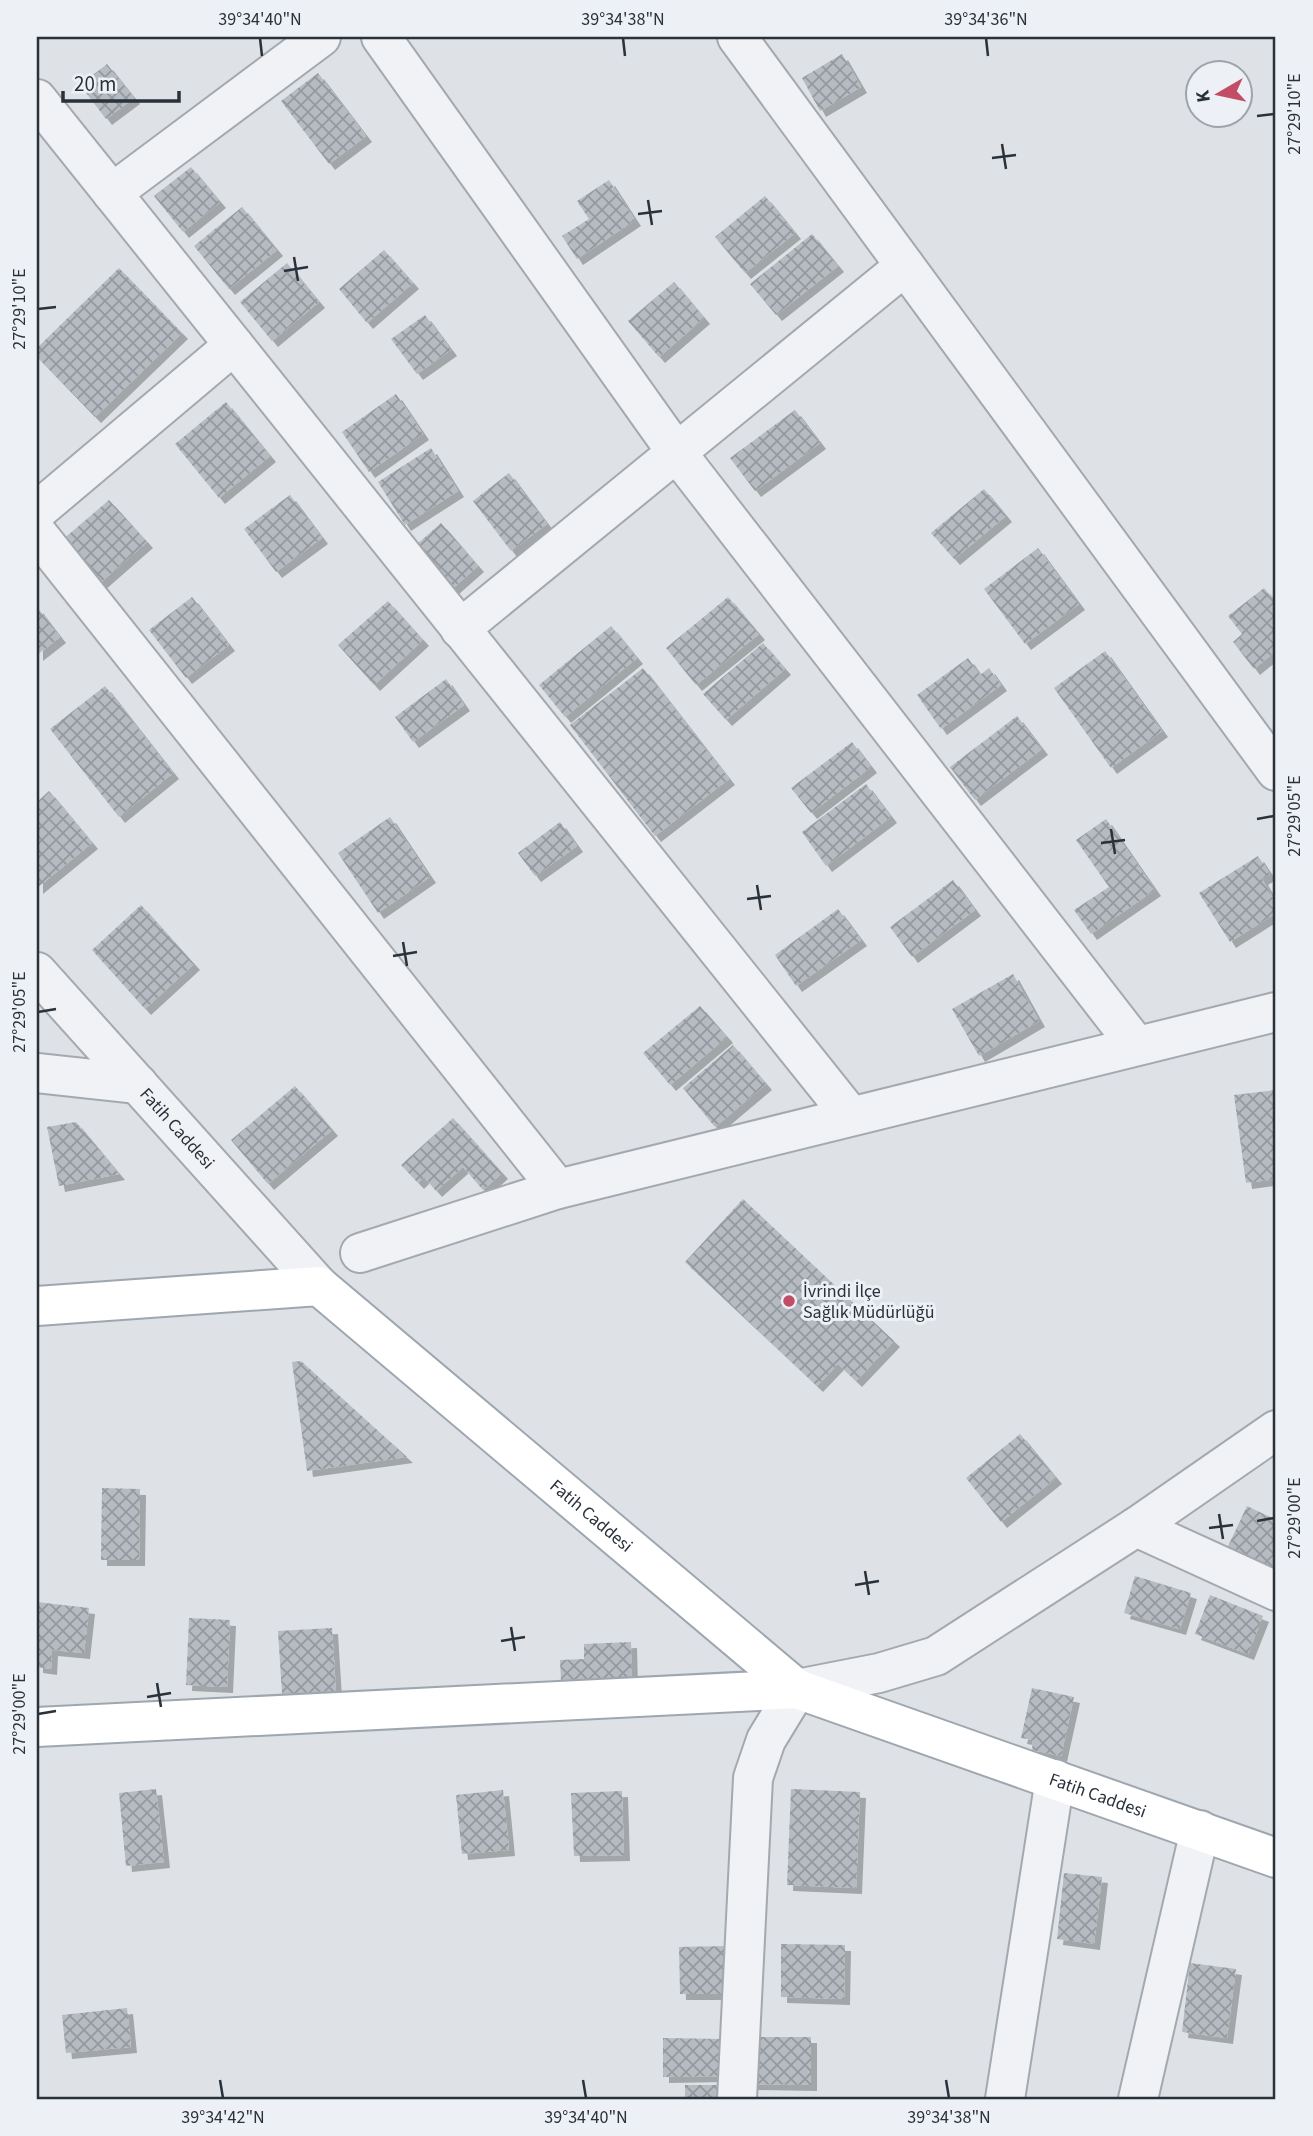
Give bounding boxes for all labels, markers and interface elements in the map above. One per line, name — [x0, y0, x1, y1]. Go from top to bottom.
text: 39°34'40"N — [218, 7, 302, 32]
text: 39°34'38"N — [581, 7, 665, 32]
text: 39°34'36"N — [944, 7, 1028, 32]
scale bar — [63, 60, 178, 104]
north arrow — [1184, 60, 1254, 130]
text: 20 m — [74, 69, 116, 99]
text: 27°29'10"E — [1282, 73, 1307, 155]
text: K — [1189, 88, 1218, 104]
text: 27°29'10"E — [7, 268, 32, 350]
text: 27°29'05"E — [1282, 775, 1307, 857]
text: 27°29'05"E — [7, 971, 32, 1053]
street label: Fatih Caddesi — [134, 1083, 220, 1175]
place label: İvrindi İlçe Sağlık Müdürlüğü — [803, 1279, 934, 1325]
marker: İvrindi İlçe Sağlık Müdürlüğü — [781, 1293, 797, 1309]
street label: Fatih Caddesi — [544, 1474, 638, 1558]
text: 27°29'00"E — [1282, 1477, 1307, 1559]
text: 27°29'00"E — [7, 1673, 32, 1755]
street label: Fatih Caddesi — [1046, 1767, 1150, 1824]
text: 39°34'42"N — [181, 2105, 265, 2130]
text: 39°34'40"N — [544, 2105, 628, 2130]
text: 39°34'38"N — [907, 2105, 991, 2130]

